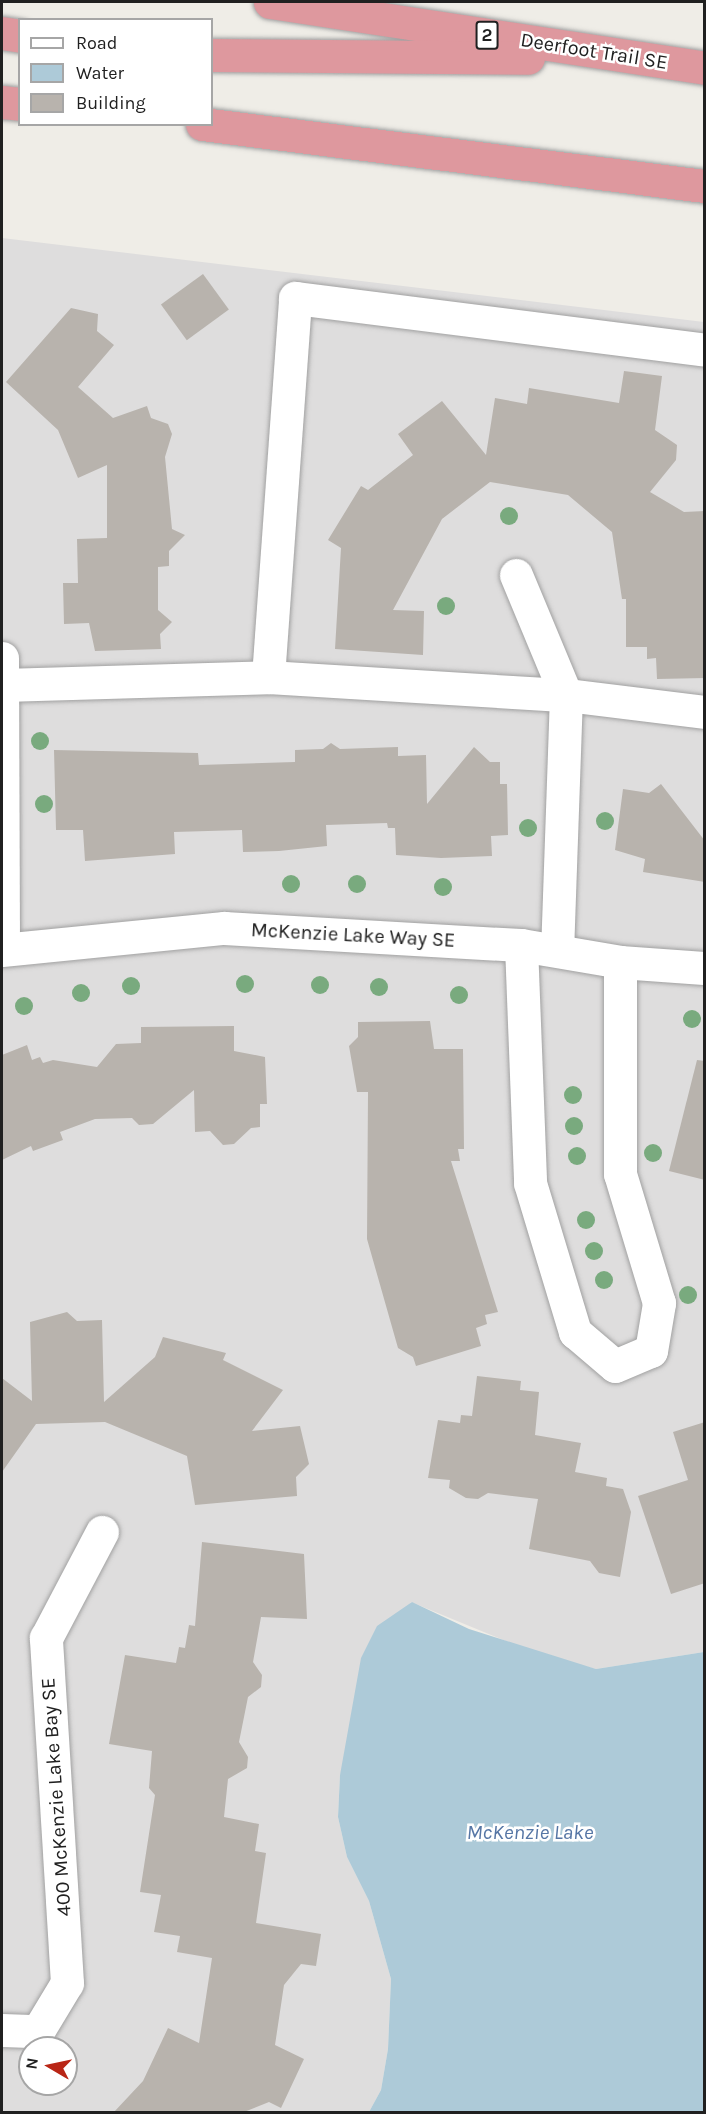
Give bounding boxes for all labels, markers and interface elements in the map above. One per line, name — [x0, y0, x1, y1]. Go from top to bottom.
legend — [18, 18, 213, 126]
road number: 2 — [475, 20, 499, 50]
street label: Deerfoot Trail SE — [519, 28, 669, 74]
text: Road — [76, 32, 117, 54]
text: Water — [76, 62, 124, 84]
text: Building — [76, 92, 146, 114]
street label: McKenzie Lake Way SE — [250, 918, 456, 952]
street label: 400 McKenzie Lake Bay SE — [36, 1677, 76, 1917]
water label: McKenzie Lake — [466, 1819, 594, 1845]
north arrow — [18, 2036, 78, 2096]
text: N — [21, 2056, 42, 2071]

